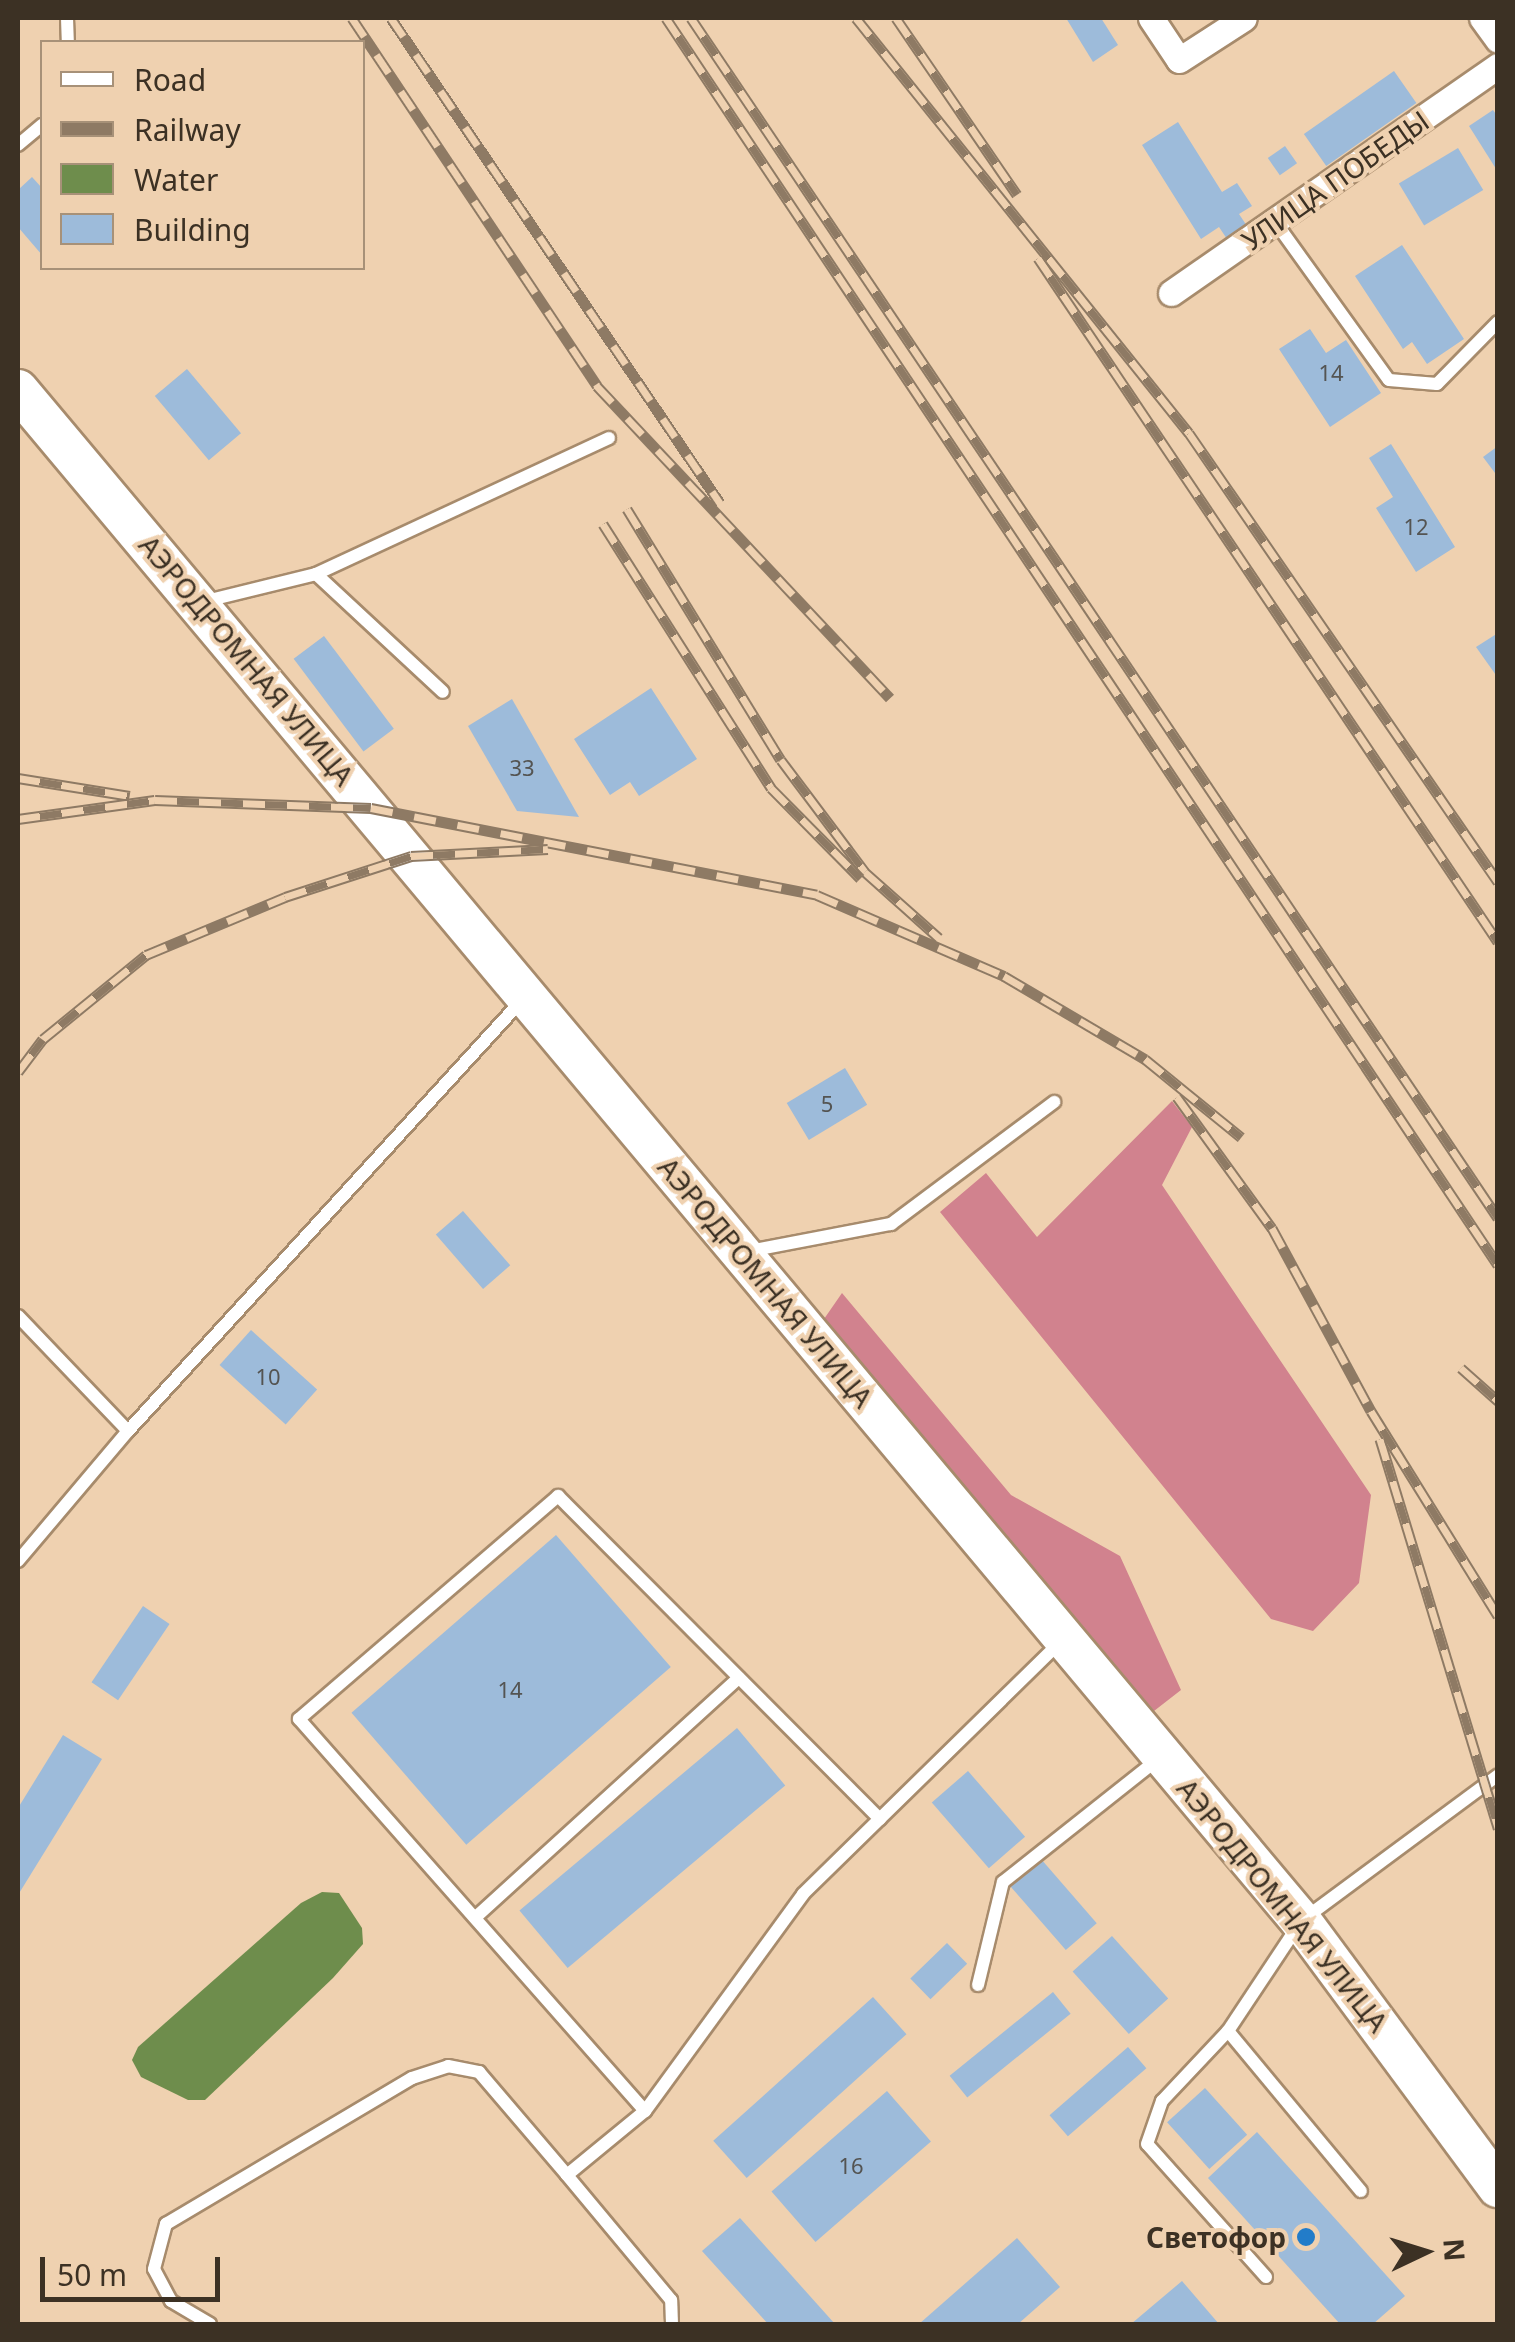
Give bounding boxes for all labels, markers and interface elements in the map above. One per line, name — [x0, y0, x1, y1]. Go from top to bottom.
legend — [40, 40, 365, 270]
text: Road — [134, 59, 206, 100]
street label: УЛИЦА ПОБЕДЫ — [1235, 103, 1435, 257]
text: Railway — [134, 109, 241, 150]
text: Water — [134, 159, 218, 200]
text: Building — [134, 209, 251, 250]
house number: 14 — [1318, 360, 1344, 386]
house number: 12 — [1403, 514, 1429, 540]
street label: АЭРОДРОМНАЯ УЛИЦА — [133, 528, 361, 792]
house number: 33 — [509, 755, 535, 781]
house number: 5 — [821, 1091, 833, 1117]
street label: АЭРОДРОМНАЯ УЛИЦА — [652, 1150, 880, 1414]
house number: 10 — [255, 1364, 281, 1390]
house number: 14 — [497, 1677, 523, 1703]
street label: АЭРОДРОМНАЯ УЛИЦА — [1171, 1772, 1395, 2038]
house number: 16 — [838, 2153, 864, 2179]
north arrow — [1375, 2202, 1475, 2302]
place label: Светофор — [1146, 2220, 1286, 2254]
marker: Светофор — [1295, 2226, 1317, 2248]
scale bar — [45, 2237, 225, 2299]
text: N — [1435, 2237, 1475, 2263]
text: 50 m — [57, 2254, 127, 2295]

